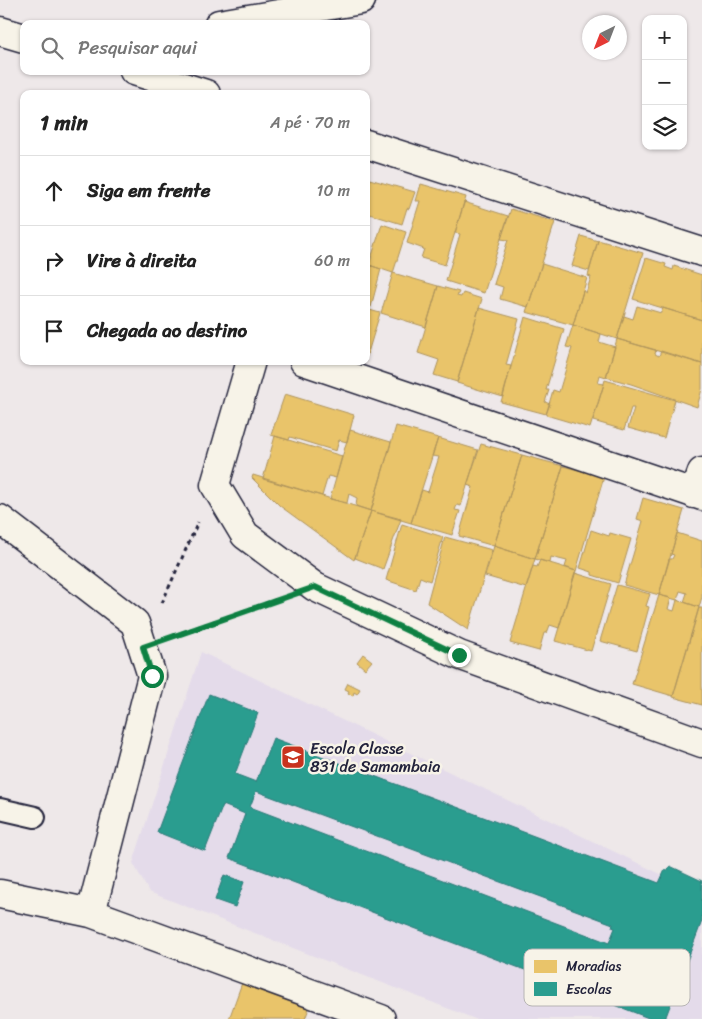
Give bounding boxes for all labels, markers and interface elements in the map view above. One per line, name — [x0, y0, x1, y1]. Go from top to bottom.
north arrow — [582, 15, 627, 60]
map controls — [642, 15, 687, 150]
button: + — [642, 15, 687, 60]
search box — [20, 20, 370, 75]
text: Pesquisar aqui — [78, 31, 197, 64]
icon: search — [38, 34, 66, 62]
button: − — [642, 60, 687, 105]
text: 1 min — [40, 104, 88, 142]
button: layers — [642, 105, 687, 150]
text: A pé · 70 m — [270, 108, 350, 137]
text: Siga em frente — [87, 174, 210, 207]
text: 10 m — [317, 176, 350, 205]
icon: ahead — [40, 177, 68, 205]
text: Vire à direita — [87, 244, 196, 277]
text: 60 m — [314, 246, 350, 275]
icon: right — [40, 247, 68, 275]
text: Chegada ao destino — [87, 314, 247, 347]
icon: arrive — [40, 317, 68, 345]
route end — [448, 644, 471, 667]
route start — [141, 665, 164, 688]
place label: Escola Classe 831 de Samambaia — [310, 734, 440, 781]
school or university icon: Escola Classe 831 de Samambaia — [280, 744, 306, 770]
legend — [524, 949, 690, 1006]
text: Moradias — [566, 954, 622, 979]
text: Escolas — [566, 977, 612, 1002]

